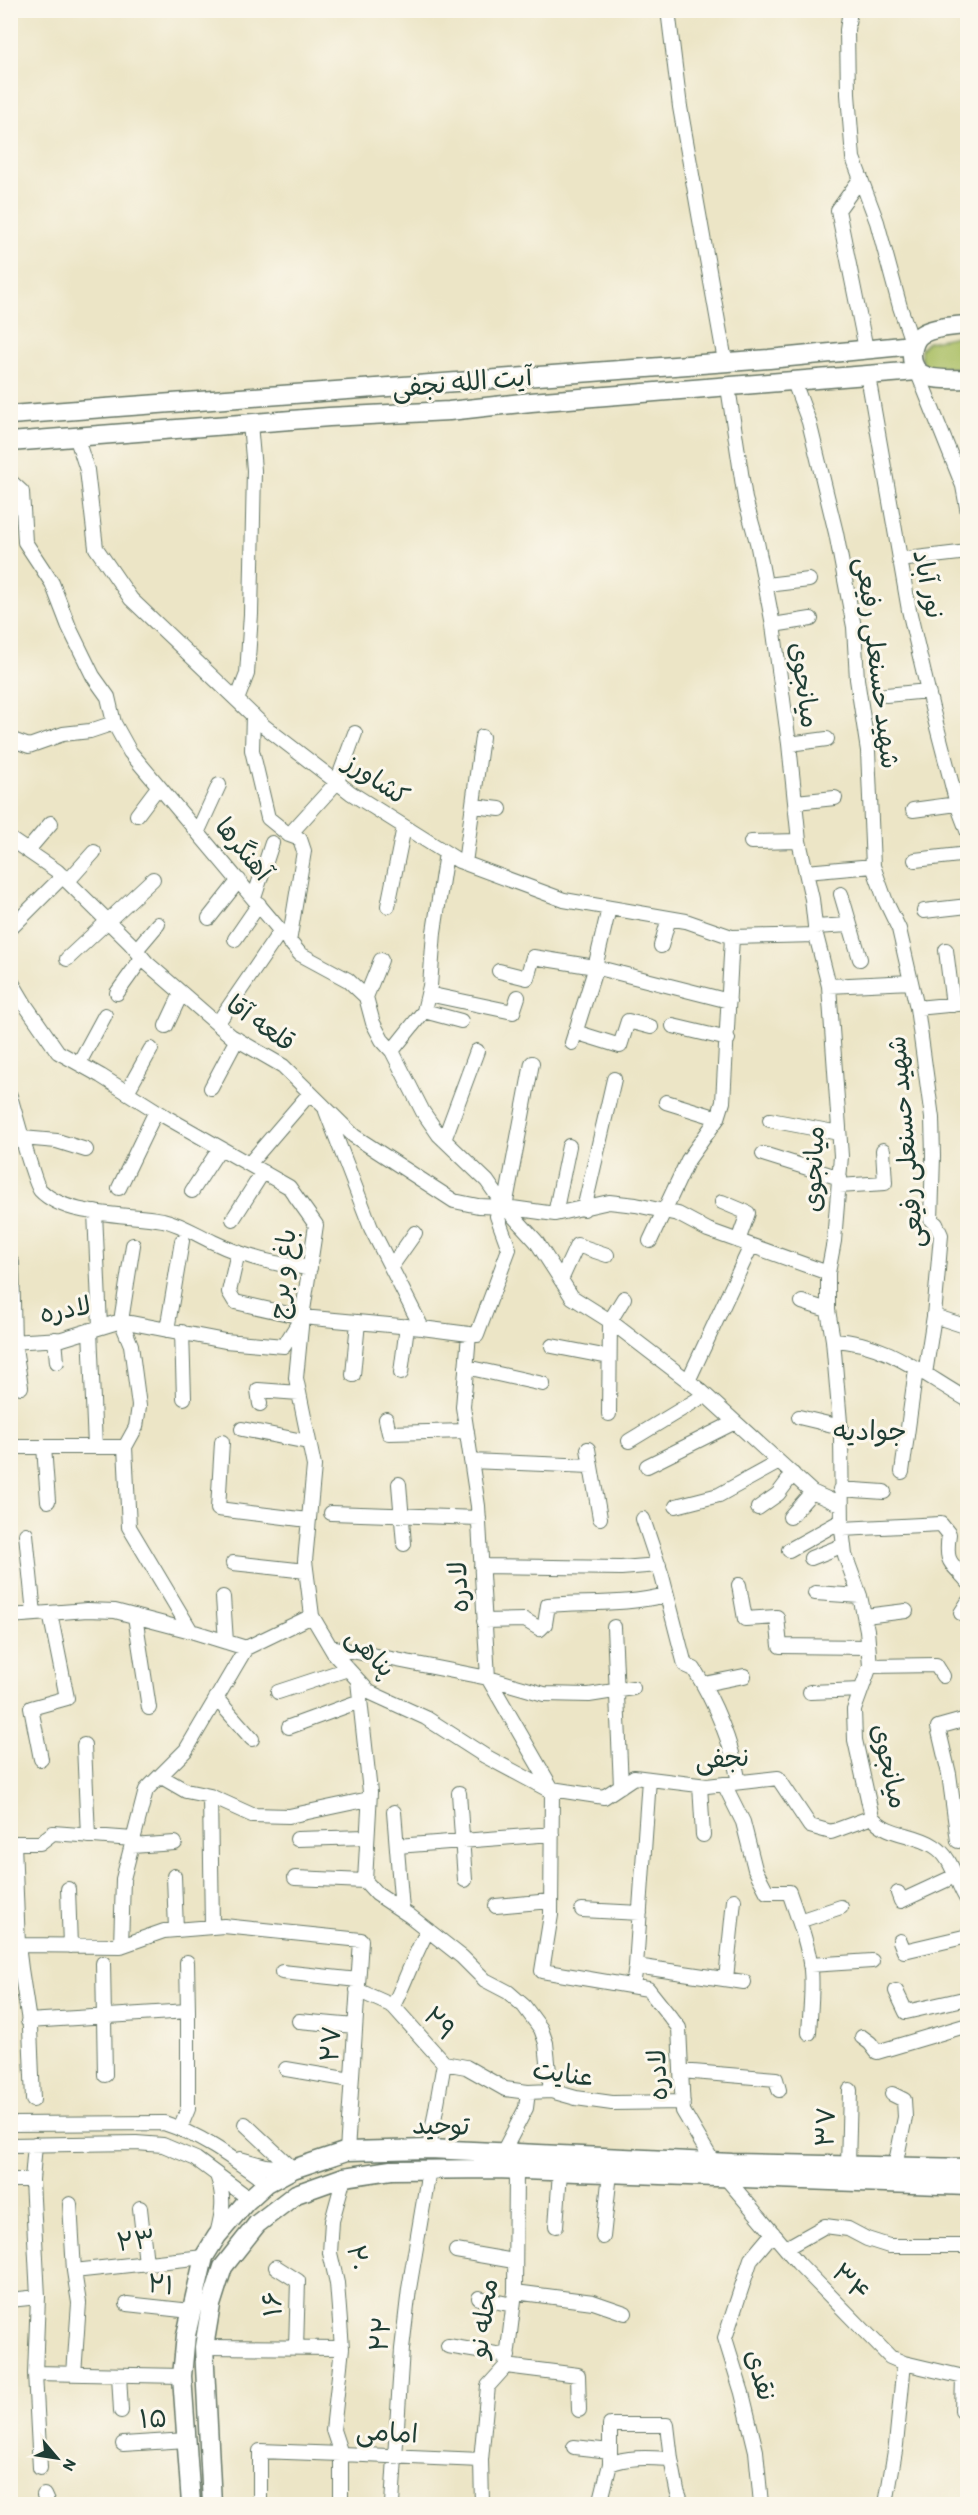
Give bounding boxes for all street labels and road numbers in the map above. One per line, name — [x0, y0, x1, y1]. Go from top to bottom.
street label: آیت الله نجفی — [391, 360, 535, 405]
street label: نور آباد — [906, 547, 952, 621]
street label: شهید حسنعلی رفیعی — [848, 555, 907, 771]
street label: میانجوی — [783, 640, 827, 730]
street label: کشاورز — [337, 745, 416, 812]
street label: آهنگرها — [208, 811, 281, 888]
street label: قلعه آقا — [220, 988, 302, 1058]
street label: شهید حسنعلی رفیعی — [880, 1034, 931, 1249]
street label: میانجوی — [796, 1125, 830, 1213]
street label: باغ و برج — [261, 1227, 305, 1321]
street label: لادره — [37, 1288, 93, 1330]
street label: لادره — [441, 1560, 475, 1614]
street label: پناهی — [339, 1620, 402, 1684]
street label: میانجوی — [865, 1720, 915, 1812]
street label: نجفی — [694, 1741, 750, 1776]
street label: ۲۹ — [417, 2000, 463, 2046]
street label: ۲۷ — [313, 2025, 347, 2063]
street label: لادره — [640, 2048, 674, 2102]
street label: عنایت — [530, 2053, 596, 2093]
street label: ۳۷ — [808, 2107, 842, 2147]
street label: توحید — [412, 2109, 470, 2142]
street label: ۲۳ — [115, 2222, 157, 2258]
street label: ۲۰ — [340, 2243, 376, 2273]
street label: ۳۴ — [825, 2256, 877, 2308]
street label: ۲۱ — [146, 2267, 176, 2301]
street label: محله نو — [461, 2276, 504, 2362]
street label: ۱۶ — [255, 2290, 289, 2318]
street label: ۲۲ — [362, 2315, 398, 2353]
street label: نقدی — [738, 2346, 784, 2404]
street label: ۱۵ — [138, 2401, 168, 2435]
street label: امامی — [355, 2414, 419, 2451]

